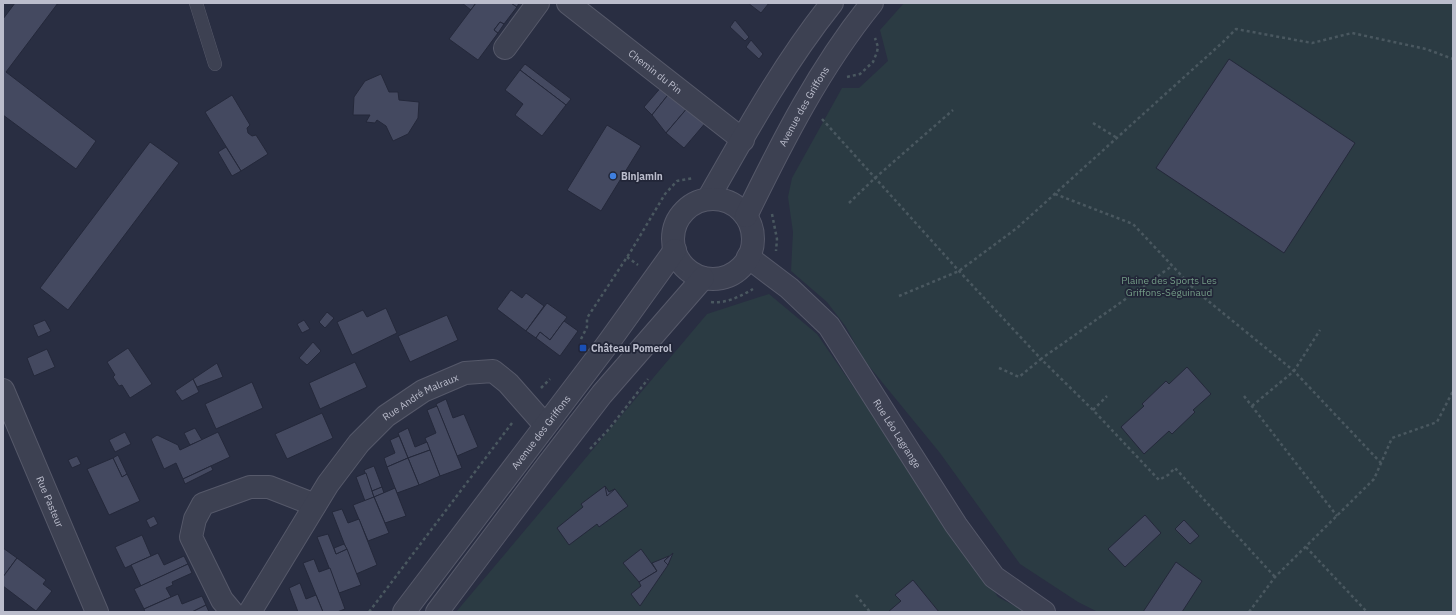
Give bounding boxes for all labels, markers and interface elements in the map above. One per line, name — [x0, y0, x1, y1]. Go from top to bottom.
street label: Chemin du Pin — [626, 46, 685, 97]
street label: Avenue des Griffons — [776, 64, 832, 148]
place label: Binjamin — [621, 170, 663, 183]
marker: Binjamin — [608, 171, 618, 181]
park label: Plaine des Sports Les Griffons-Séguinaud — [1121, 274, 1217, 299]
place label: Château Pomerol — [591, 342, 672, 355]
marker: Château Pomerol — [578, 343, 588, 353]
street label: Rue André Malraux — [380, 370, 460, 423]
street label: Avenue des Griffons — [508, 392, 573, 472]
street label: Rue Léo Lagrange — [871, 396, 925, 471]
street label: Rue Pasteur — [34, 474, 67, 529]

